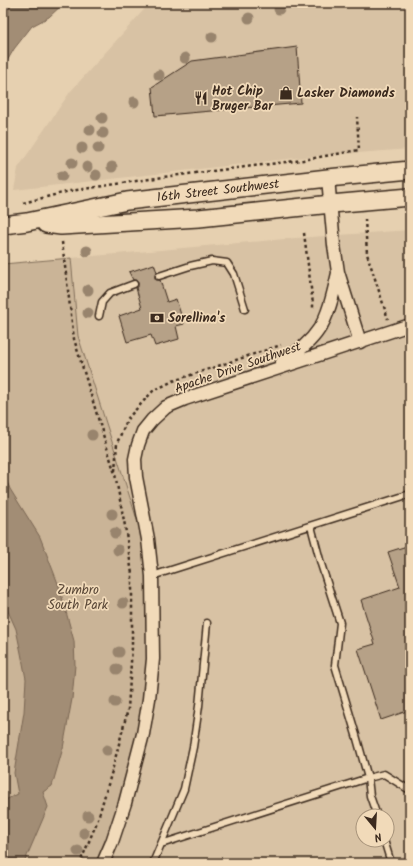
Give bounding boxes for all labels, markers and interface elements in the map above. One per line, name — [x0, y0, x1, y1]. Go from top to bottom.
place label: Hot Chip Bruger Bar — [212, 81, 274, 117]
place label: Lasker Diamonds — [297, 83, 395, 104]
shop icon: Lasker Diamonds — [278, 85, 294, 101]
restaurant icon: Hot Chip Bruger Bar — [193, 90, 209, 106]
street label: 16th Street Southwest — [156, 173, 281, 208]
place label: Sorellina's — [168, 308, 225, 329]
bank icon: Sorellina's — [149, 310, 165, 326]
street label: Apache Drive Southwest — [172, 336, 305, 400]
park label: Zumbro South Park — [48, 580, 109, 616]
north arrow — [355, 808, 395, 848]
text: N — [372, 827, 384, 846]

